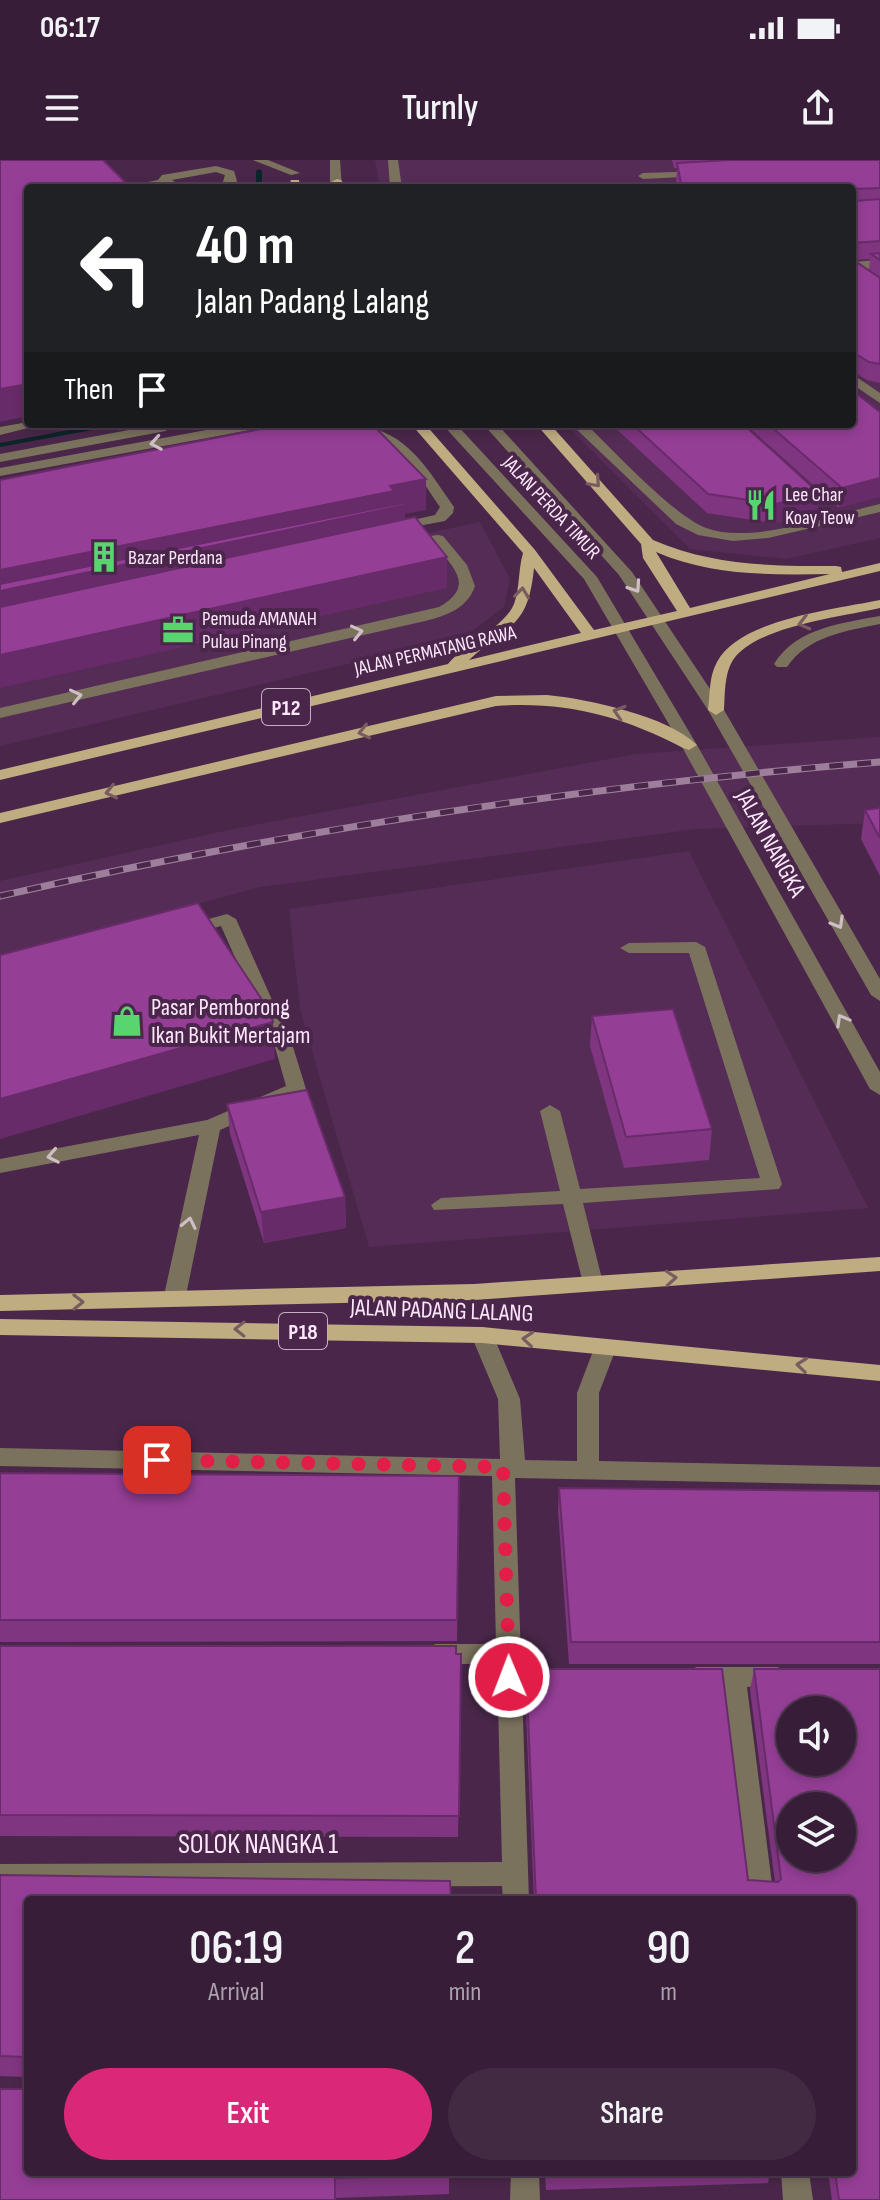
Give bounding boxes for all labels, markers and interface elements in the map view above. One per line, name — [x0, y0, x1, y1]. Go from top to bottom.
text: 06:17 — [40, 10, 100, 46]
icon: menu — [40, 86, 84, 130]
icon: share — [796, 86, 840, 130]
text: Turnly — [402, 87, 478, 130]
text: 40 m — [196, 213, 295, 280]
icon: left — [64, 216, 168, 320]
text: Jalan Padang Lalang — [196, 281, 429, 324]
icon: arrive — [130, 368, 174, 412]
text: Then — [64, 372, 114, 408]
one-way arrow — [150, 434, 163, 451]
street label: JALAN PERDA TIMUR — [497, 450, 605, 564]
one-way arrow — [586, 473, 600, 487]
place label: Lee Char Koay Teow — [785, 483, 855, 530]
restaurant icon: Lee Char Koay Teow — [744, 488, 778, 522]
building icon: Bazar Perdana — [87, 540, 121, 574]
place label: Bazar Perdana — [128, 546, 223, 570]
one-way arrow — [625, 579, 640, 593]
one-way arrow — [514, 586, 531, 599]
place label: Pemuda AMANAH Pulau Pinang — [202, 607, 317, 654]
office icon: Pemuda AMANAH Pulau Pinang — [161, 613, 195, 647]
one-way arrow — [798, 613, 812, 630]
street label: JALAN PERMATANG RAWA — [351, 621, 519, 681]
one-way arrow — [350, 625, 363, 642]
one-way arrow — [69, 688, 82, 705]
road number: P12 — [262, 689, 310, 725]
one-way arrow — [612, 705, 626, 721]
one-way arrow — [358, 723, 371, 740]
one-way arrow — [105, 782, 118, 799]
street label: JALAN NANGKA — [729, 783, 812, 903]
one-way arrow — [828, 914, 844, 929]
place label: Pasar Pemborong Ikan Bukit Mertajam — [151, 993, 310, 1050]
shop icon: Pasar Pemborong Ikan Bukit Mertajam — [110, 1004, 144, 1038]
one-way arrow — [837, 1014, 852, 1029]
one-way arrow — [47, 1146, 60, 1163]
one-way arrow — [180, 1217, 197, 1231]
one-way arrow — [665, 1270, 678, 1287]
one-way arrow — [72, 1293, 85, 1311]
street label: JALAN PADANG LALANG — [349, 1293, 534, 1328]
road number: P18 — [279, 1313, 327, 1349]
one-way arrow — [233, 1321, 246, 1338]
one-way arrow — [521, 1331, 534, 1348]
one-way arrow — [795, 1357, 808, 1374]
pin — [123, 1426, 191, 1494]
icon: arrive — [135, 1438, 179, 1482]
position arrow — [467, 1635, 551, 1719]
map controls — [776, 1696, 856, 1872]
button: sound — [776, 1696, 856, 1776]
button: layers — [776, 1792, 856, 1872]
street label: SOLOK NANGKA 1 — [178, 1828, 338, 1861]
text: 06:19 — [189, 1920, 283, 1977]
text: 2 — [455, 1920, 475, 1977]
text: 90 — [646, 1920, 691, 1977]
text: Arrival — [208, 1977, 264, 2008]
text: min — [449, 1977, 481, 2008]
text: m — [660, 1977, 677, 2008]
button: Exit — [64, 2068, 432, 2160]
button: Share — [448, 2068, 816, 2160]

